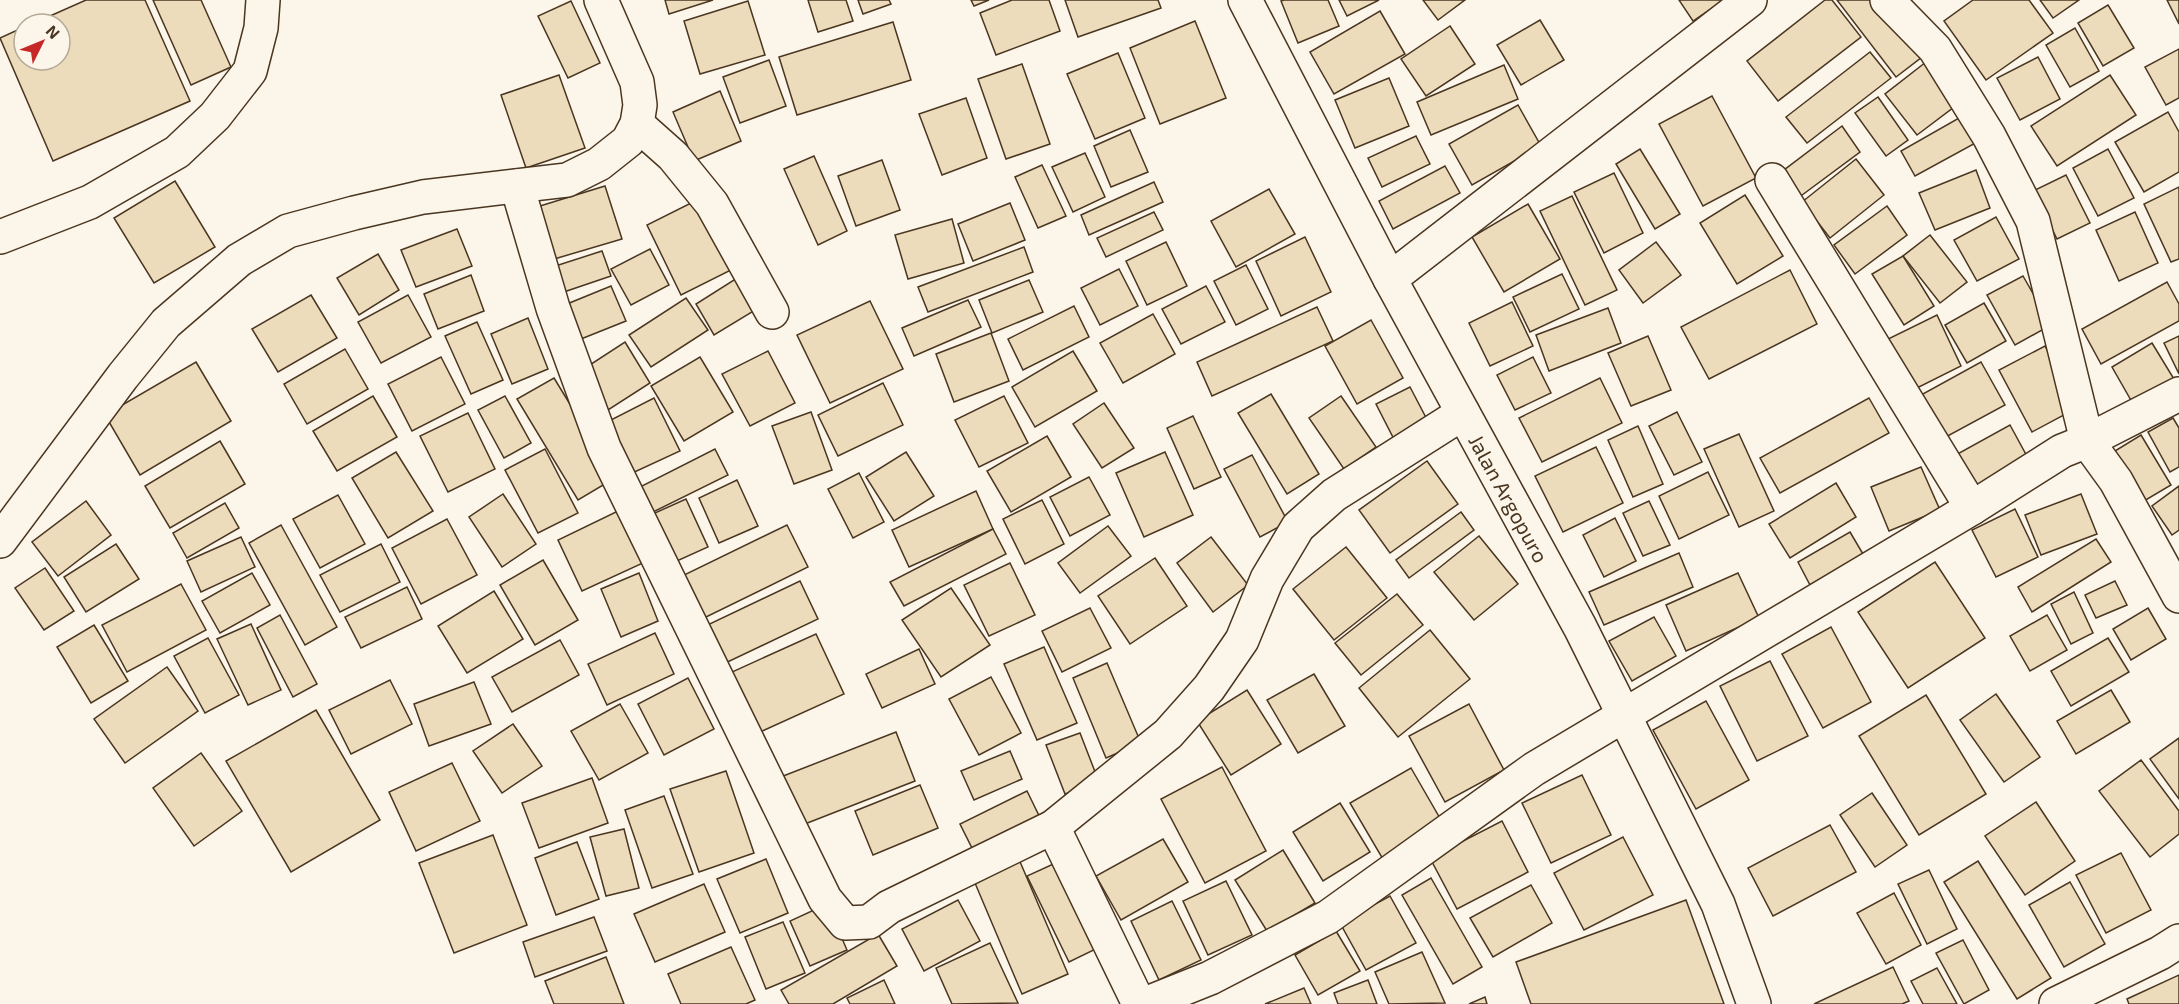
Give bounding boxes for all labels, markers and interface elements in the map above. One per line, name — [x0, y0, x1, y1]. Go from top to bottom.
north arrow — [12, 12, 72, 72]
text: N — [42, 21, 64, 42]
street label: Jalan Argopuro — [1465, 430, 1555, 566]

